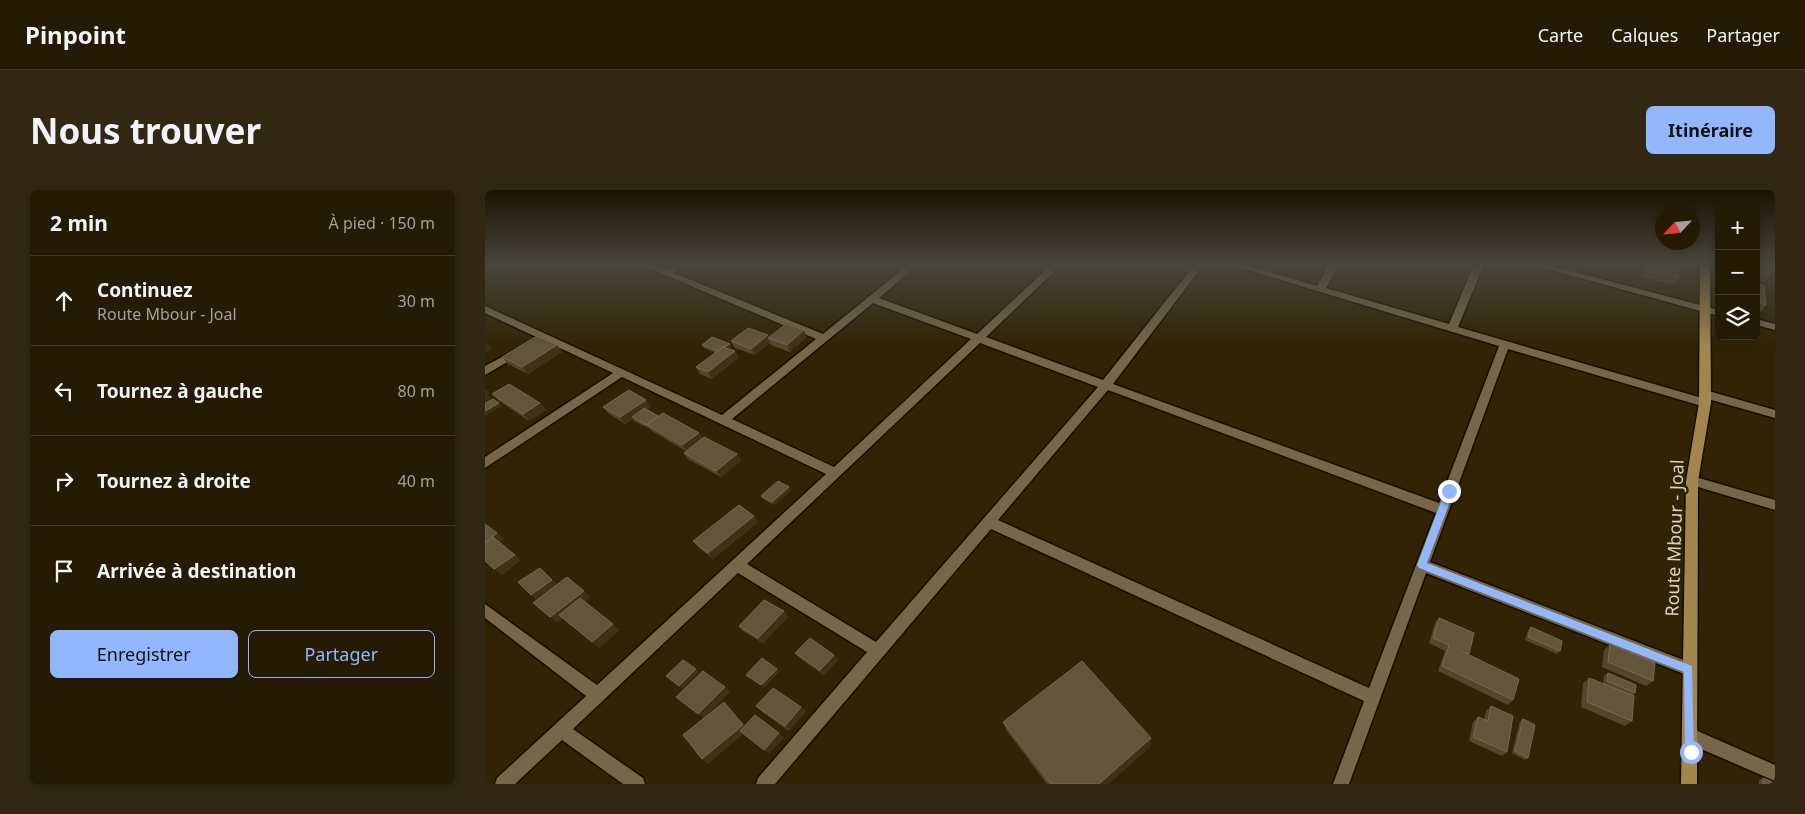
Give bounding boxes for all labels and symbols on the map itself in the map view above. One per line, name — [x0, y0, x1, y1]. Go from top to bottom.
north arrow — [1655, 205, 1700, 250]
street label: Route Mbour - Joal — [1659, 459, 1689, 617]
route end — [1438, 480, 1461, 503]
route start — [1680, 741, 1703, 764]

